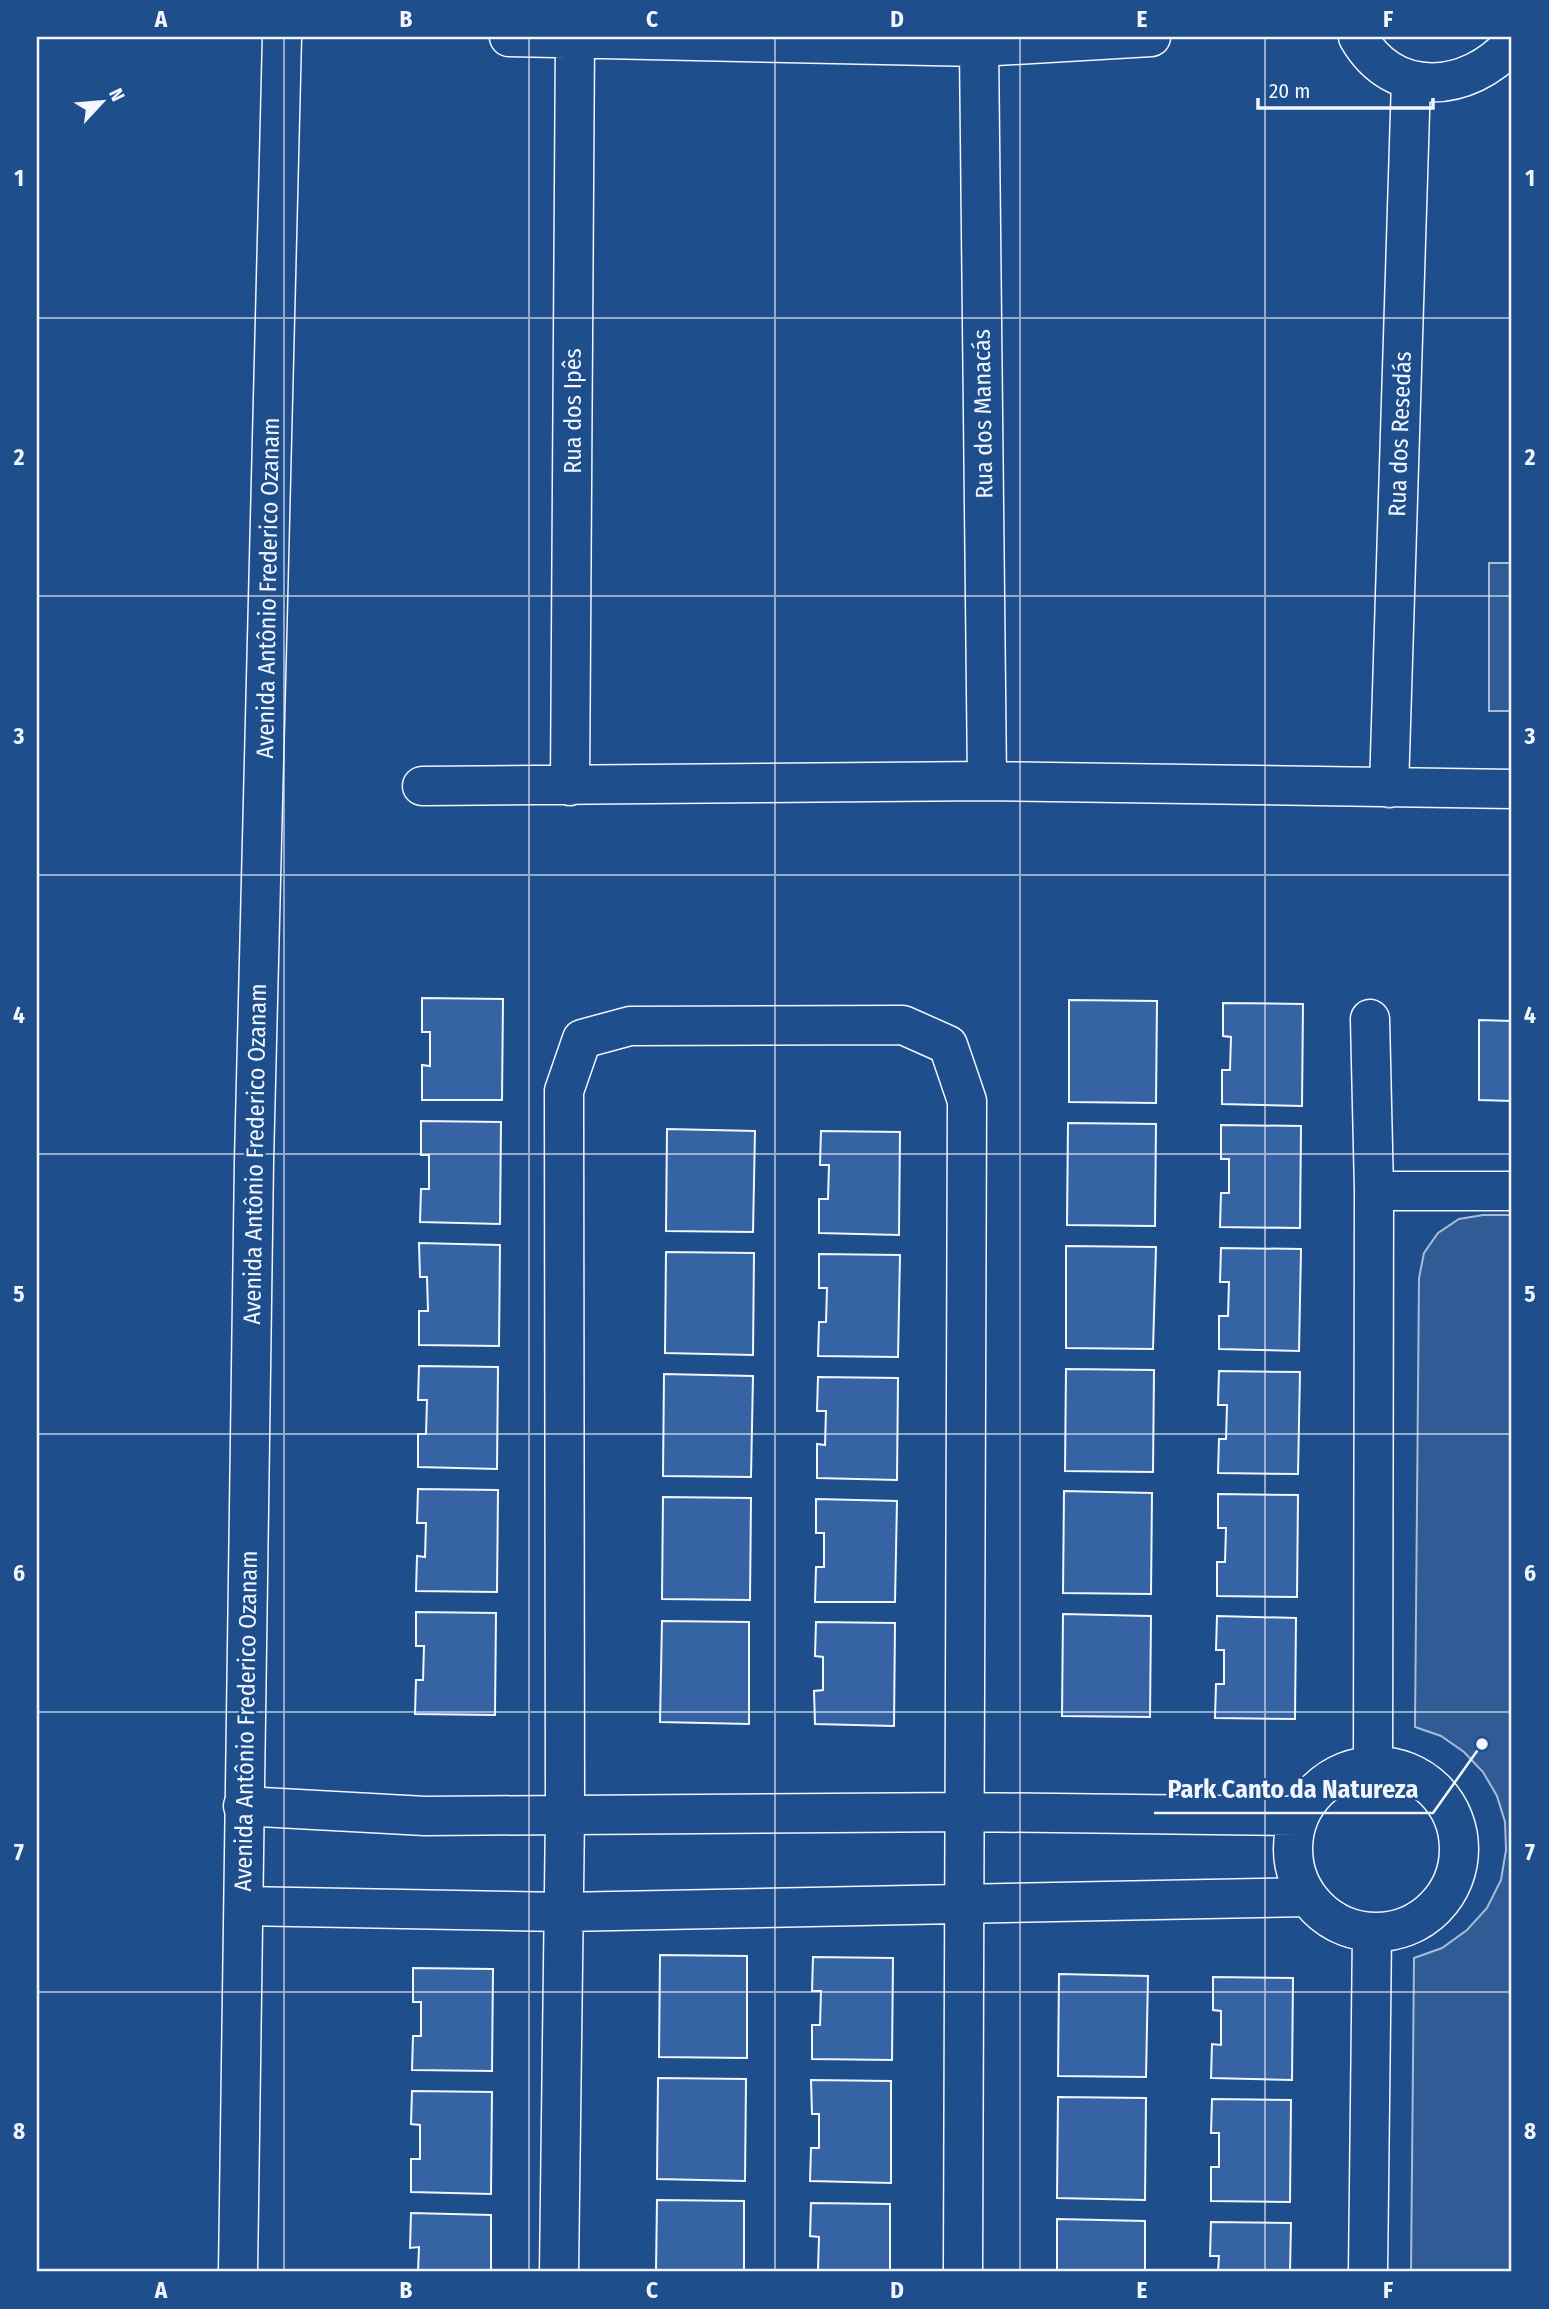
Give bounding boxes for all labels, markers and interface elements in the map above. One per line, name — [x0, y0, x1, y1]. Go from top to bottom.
text: A — [154, 5, 168, 33]
text: B — [400, 5, 413, 33]
text: C — [646, 5, 658, 33]
text: D — [890, 5, 904, 33]
text: E — [1137, 5, 1148, 33]
text: F — [1383, 5, 1393, 33]
north arrow — [66, 66, 136, 136]
scale bar — [1258, 66, 1434, 110]
text: 20 m — [1269, 78, 1310, 104]
text: N — [104, 85, 130, 105]
text: 1 — [14, 164, 24, 192]
text: 1 — [1525, 164, 1535, 192]
street label: Rua dos Manacás — [968, 329, 998, 499]
street label: Rua dos Ipês — [559, 348, 587, 474]
street label: Rua dos Resedás — [1383, 351, 1417, 517]
street label: Avenida Antônio Frederico Ozanam — [251, 417, 285, 759]
text: 2 — [13, 443, 25, 471]
text: 2 — [1524, 443, 1536, 471]
text: 3 — [13, 722, 25, 750]
text: 3 — [1524, 722, 1536, 750]
street label: Avenida Antônio Frederico Ozanam — [238, 983, 272, 1325]
text: 4 — [13, 1001, 25, 1029]
text: 4 — [1524, 1001, 1536, 1029]
text: 5 — [13, 1280, 25, 1308]
text: 5 — [1524, 1280, 1536, 1308]
street label: Avenida Antônio Frederico Ozanam — [229, 1550, 263, 1892]
text: 6 — [13, 1559, 25, 1587]
text: 6 — [1524, 1559, 1536, 1587]
callout: Park Canto da Natureza — [1154, 1766, 1433, 1813]
text: Park Canto da Natureza — [1168, 1774, 1418, 1805]
text: 7 — [14, 1838, 24, 1866]
text: 7 — [1525, 1838, 1535, 1866]
text: 8 — [13, 2117, 25, 2145]
text: 8 — [1524, 2117, 1536, 2145]
text: A — [154, 2276, 168, 2304]
text: B — [400, 2276, 413, 2304]
text: C — [646, 2276, 658, 2304]
text: D — [890, 2276, 904, 2304]
text: E — [1137, 2276, 1148, 2304]
text: F — [1383, 2276, 1393, 2304]

